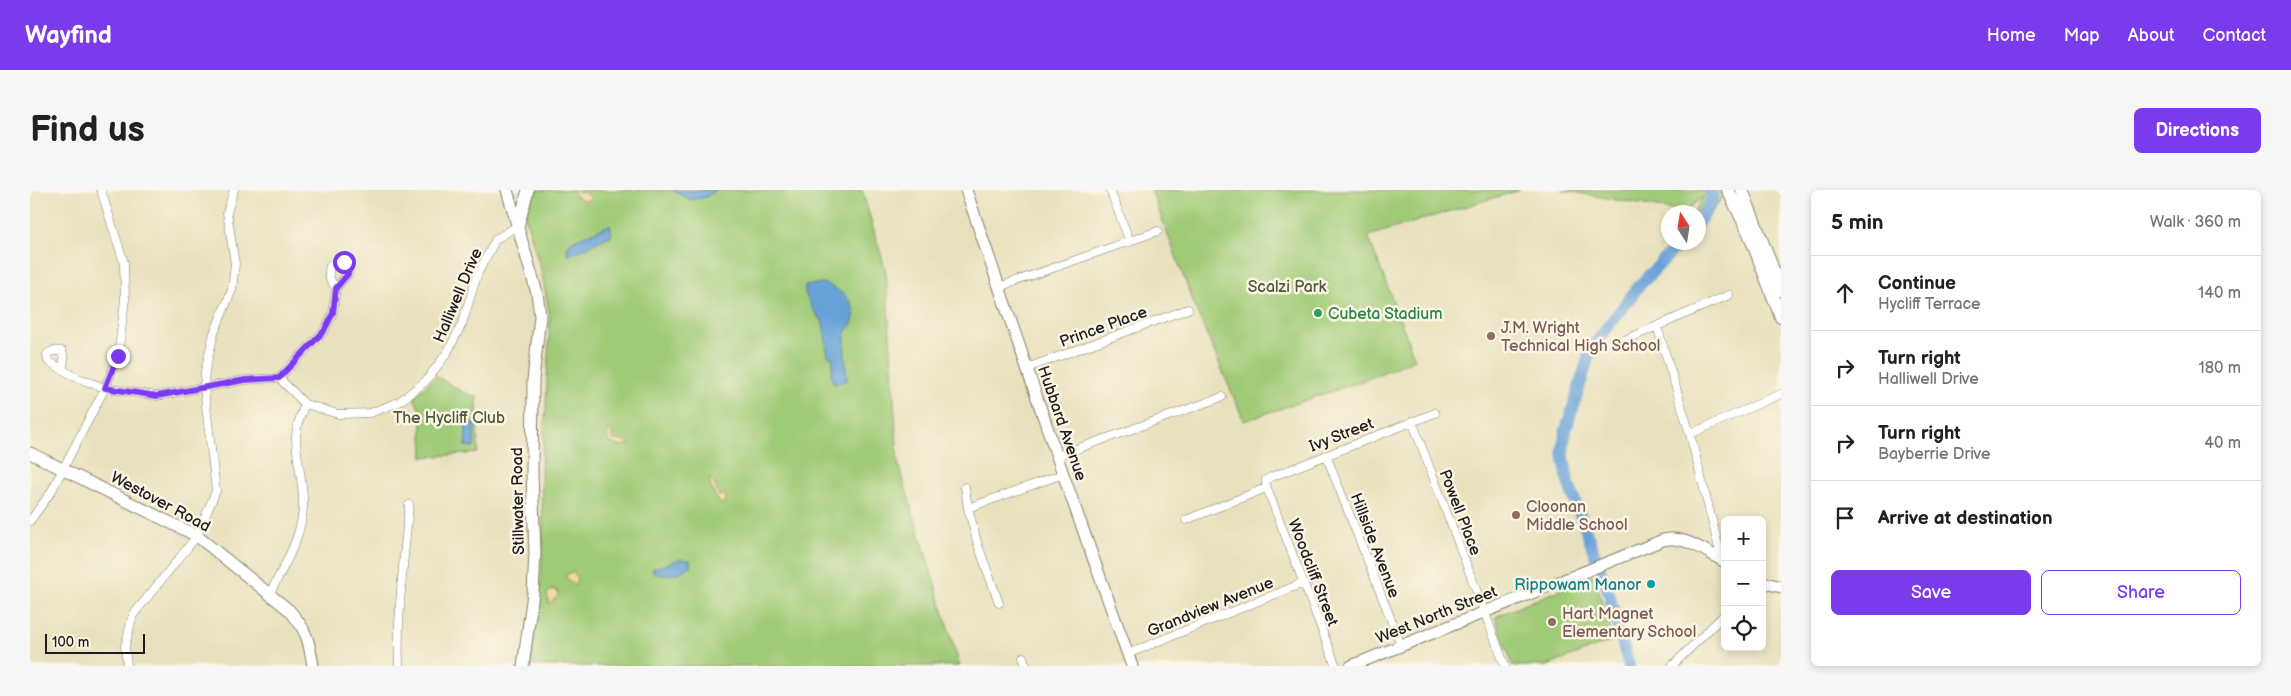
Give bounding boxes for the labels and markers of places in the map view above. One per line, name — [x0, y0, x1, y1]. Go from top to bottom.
place label: Cubeta Stadium — [1328, 305, 1443, 324]
marker: Cubeta Stadium — [1312, 307, 1324, 319]
place label: J.M. Wright Technical High School — [1501, 319, 1660, 356]
marker: J.M. Wright Technical High School — [1485, 330, 1497, 342]
place label: Cloonan Middle School — [1526, 498, 1628, 535]
marker: Cloonan Middle School — [1510, 509, 1522, 521]
place label: Rippowam Manor — [1514, 576, 1641, 595]
marker: Rippowam Manor — [1645, 578, 1657, 590]
place label: Hart Magnet Elementary School — [1562, 605, 1696, 642]
marker: Hart Magnet Elementary School — [1546, 616, 1558, 628]

